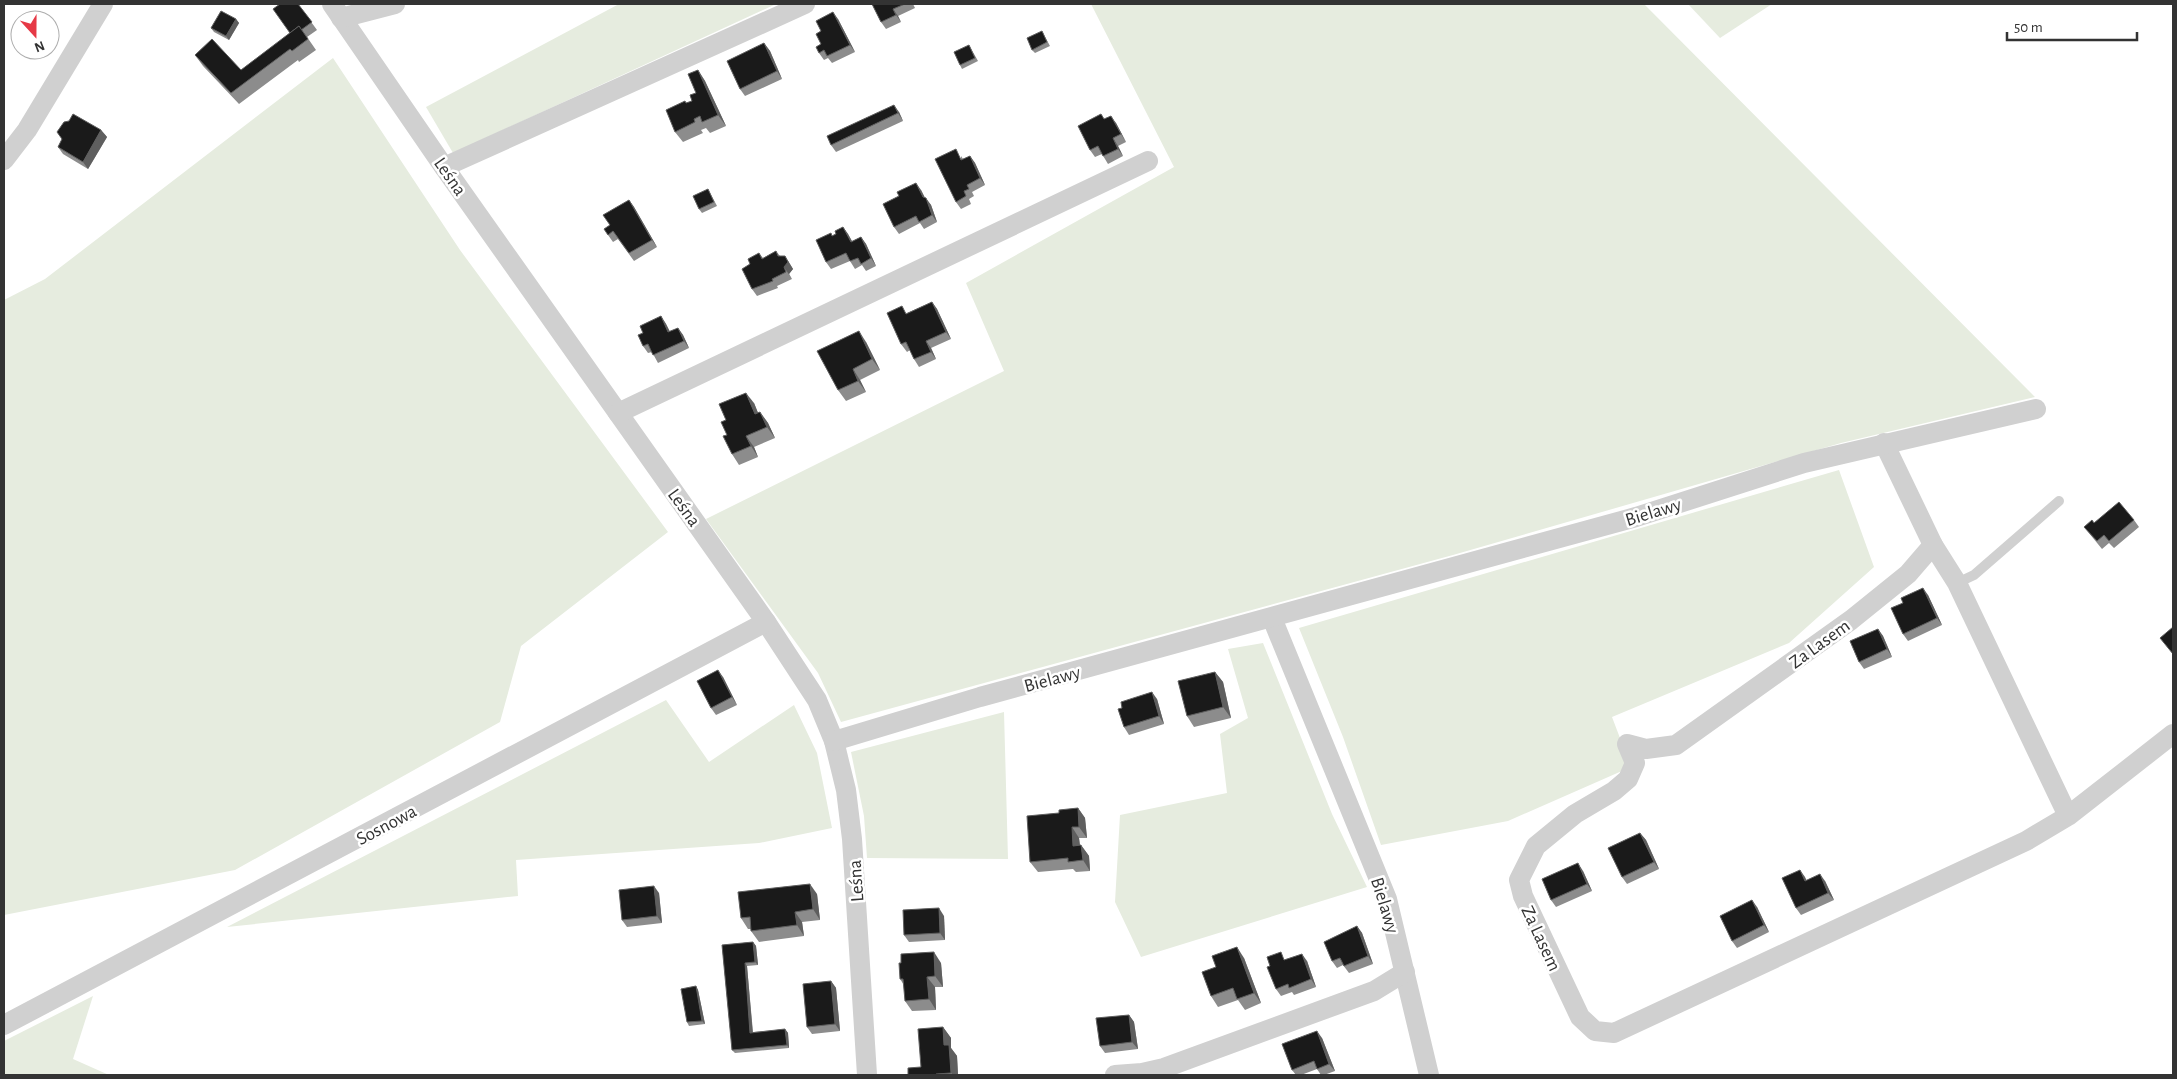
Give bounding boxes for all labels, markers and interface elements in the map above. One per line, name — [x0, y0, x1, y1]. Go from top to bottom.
north arrow — [10, 10, 60, 60]
scale bar — [2007, 10, 2137, 42]
text: 50 m — [2014, 20, 2043, 35]
text: N — [32, 38, 46, 54]
street label: Leśna — [430, 154, 470, 200]
street label: Leśna — [664, 485, 704, 531]
street label: Bielawy — [1623, 495, 1684, 530]
street label: Za Lasem — [1786, 616, 1854, 672]
street label: Bielawy — [1022, 663, 1083, 696]
street label: Sosnowa — [354, 802, 420, 849]
street label: Leśna — [846, 859, 867, 903]
street label: Bielawy — [1367, 875, 1402, 936]
street label: Za Lasem — [1517, 903, 1564, 974]

